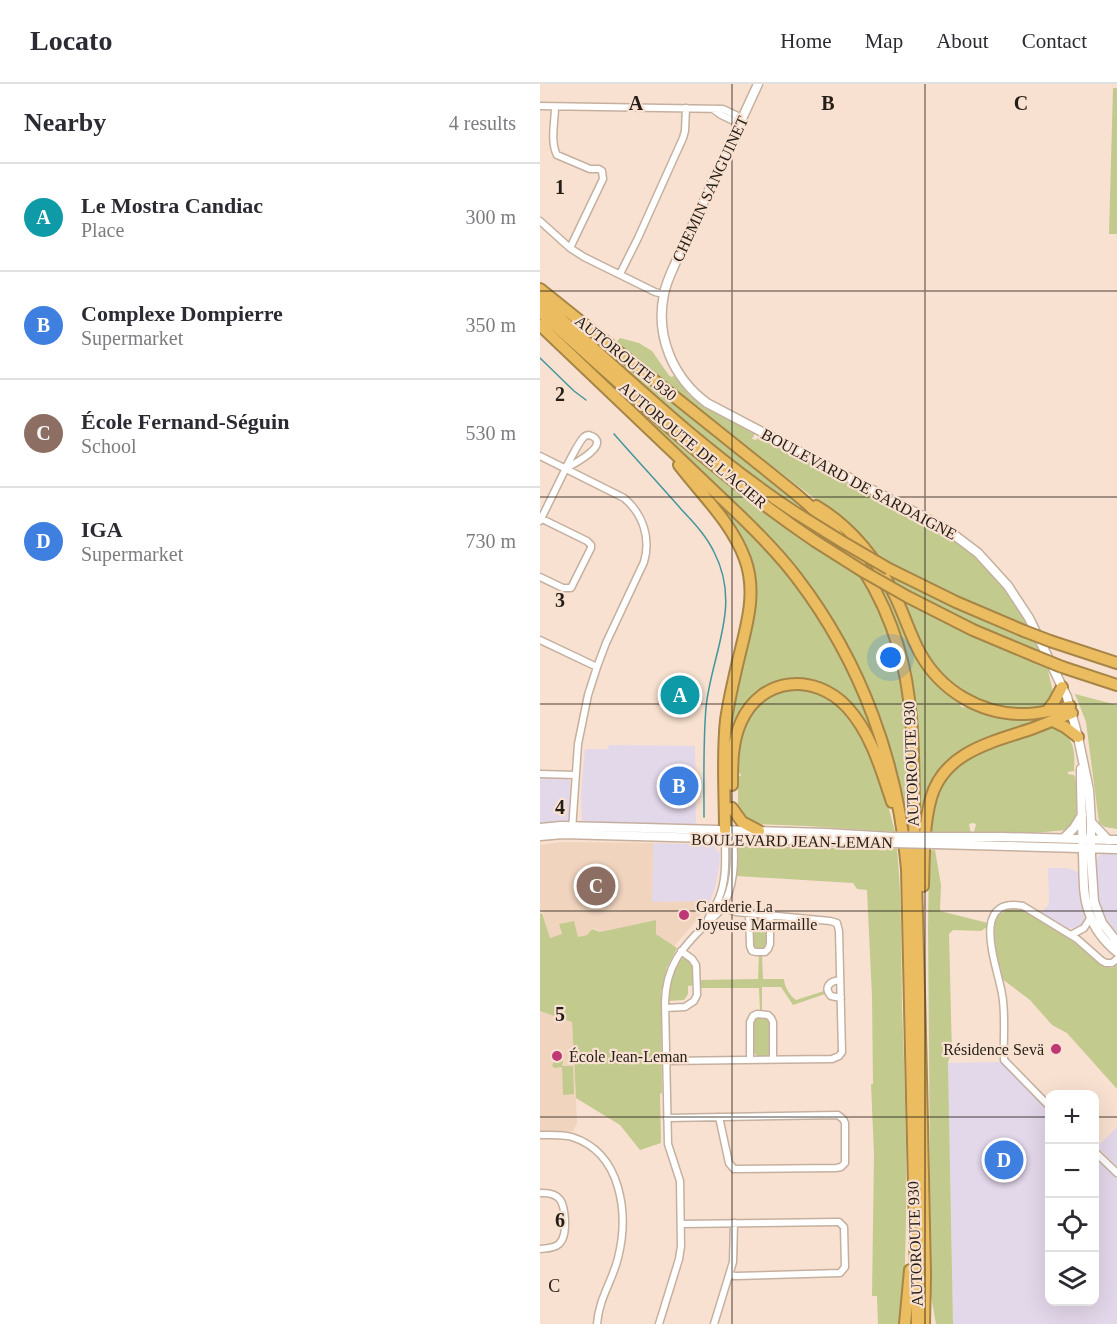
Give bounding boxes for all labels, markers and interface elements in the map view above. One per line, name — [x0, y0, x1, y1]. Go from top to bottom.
text: Locato — [30, 25, 112, 56]
text: Home — [780, 29, 832, 53]
text: Map — [865, 29, 903, 53]
text: About — [936, 29, 989, 53]
text: Contact — [1022, 29, 1087, 53]
text: A — [629, 92, 644, 114]
text: B — [821, 92, 835, 114]
text: C — [1014, 92, 1028, 114]
text: Nearby — [24, 108, 106, 137]
text: 4 results — [449, 112, 516, 134]
street label: CHEMIN SANGUINET — [669, 113, 751, 264]
text: 1 — [555, 176, 565, 198]
text: Le Mostra Candiac — [81, 193, 263, 218]
text: A — [36, 206, 51, 228]
text: 300 m — [465, 206, 516, 228]
text: Place — [81, 219, 124, 241]
text: Complexe Dompierre — [81, 301, 283, 326]
street label: AUTOROUTE 930 — [572, 312, 680, 404]
text: B — [37, 314, 50, 336]
text: 350 m — [465, 314, 516, 336]
text: Supermarket — [81, 327, 183, 349]
street label: AUTOROUTE DE L'ACIER — [616, 378, 771, 512]
text: 2 — [555, 383, 565, 405]
text: École Fernand-Séguin — [81, 409, 289, 434]
text: C — [36, 422, 51, 444]
text: 530 m — [465, 422, 516, 444]
street label: BOULEVARD DE SARDAIGNE — [759, 425, 959, 543]
text: School — [81, 435, 137, 457]
text: IGA — [81, 517, 123, 542]
text: D — [36, 530, 51, 552]
text: 730 m — [465, 530, 516, 552]
text: Supermarket — [81, 543, 183, 565]
text: 3 — [555, 589, 565, 611]
your location — [876, 643, 905, 672]
pin: A — [660, 672, 700, 718]
street label: AUTOROUTE 930 — [900, 701, 922, 827]
pin: B — [660, 764, 698, 808]
text: 4 — [555, 796, 565, 818]
street label: BOULEVARD JEAN-LEMAN — [691, 831, 894, 851]
pin: C — [576, 864, 616, 908]
place label: Garderie La Joyeuse Marmaille — [696, 898, 817, 934]
marker: Garderie La Joyeuse Marmaille — [677, 908, 691, 922]
text: 5 — [555, 1003, 565, 1025]
place label: Résidence Sevä — [943, 1041, 1044, 1058]
marker: Résidence Sevä — [1049, 1042, 1063, 1056]
place label: École Jean-Leman — [569, 1047, 688, 1065]
marker: École Jean-Leman — [550, 1049, 564, 1063]
map controls — [1045, 1090, 1099, 1306]
button: + — [1045, 1090, 1099, 1144]
pin: D — [984, 1138, 1024, 1182]
button: − — [1045, 1144, 1099, 1198]
street label: AUTOROUTE 930 — [904, 1181, 926, 1307]
button: locate — [1045, 1198, 1099, 1252]
text: 6 — [555, 1209, 565, 1231]
button: layers — [1045, 1252, 1099, 1306]
district label: C — [548, 1276, 562, 1296]

